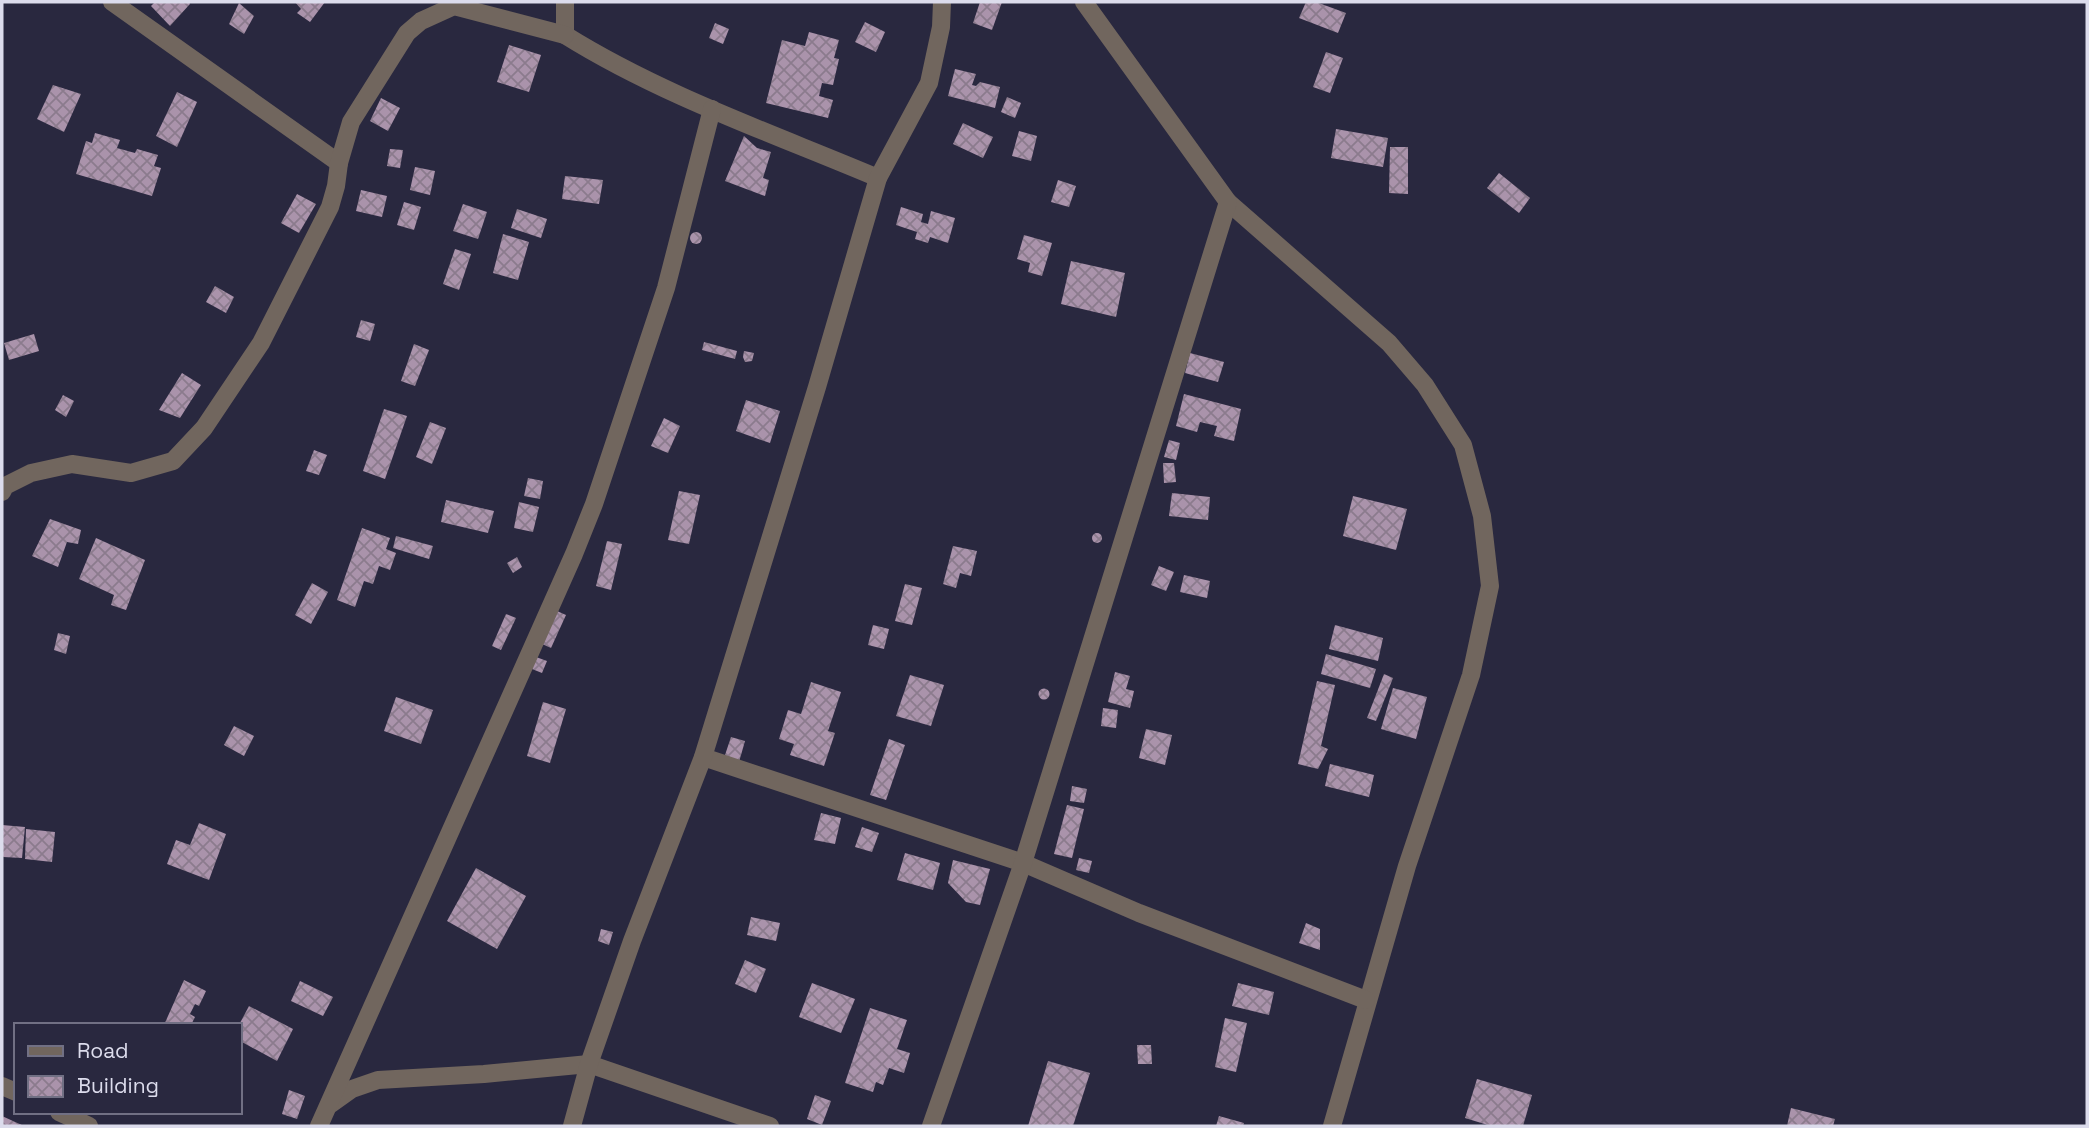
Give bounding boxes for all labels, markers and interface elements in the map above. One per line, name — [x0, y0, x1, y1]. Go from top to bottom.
legend — [14, 1023, 242, 1114]
text: Road — [77, 1037, 129, 1064]
text: Building — [77, 1072, 159, 1099]

